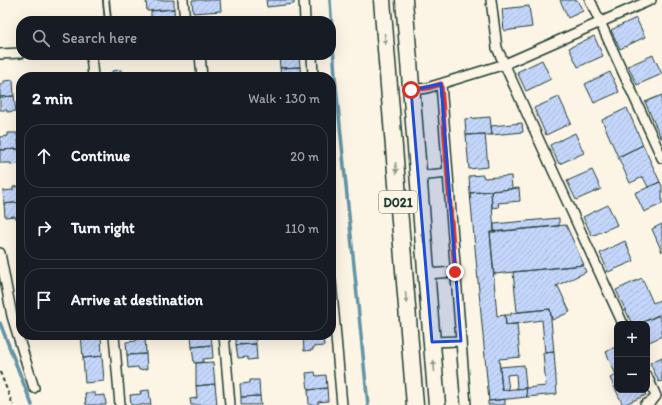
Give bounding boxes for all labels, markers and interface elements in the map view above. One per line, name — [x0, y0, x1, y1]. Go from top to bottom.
search box — [16, 16, 336, 60]
icon: search — [30, 27, 52, 49]
text: Search here — [62, 29, 137, 47]
one-way arrow — [382, 33, 388, 45]
route start — [402, 81, 420, 99]
text: 2 min — [32, 88, 72, 108]
text: Walk · 130 m — [248, 91, 320, 106]
icon: ahead — [33, 145, 55, 167]
text: Continue — [71, 147, 130, 165]
text: 20 m — [290, 149, 319, 164]
one-way arrow — [392, 162, 399, 174]
road number: D021 — [379, 191, 417, 213]
icon: right — [33, 217, 55, 239]
text: Turn right — [71, 219, 135, 237]
text: 110 m — [285, 221, 319, 236]
one-way arrow — [420, 231, 427, 243]
route end — [446, 263, 464, 281]
icon: arrive — [33, 289, 55, 311]
text: Arrive at destination — [71, 291, 203, 309]
one-way arrow — [403, 292, 410, 304]
map controls — [614, 321, 650, 393]
button: + — [614, 321, 650, 357]
button: − — [614, 357, 650, 393]
one-way arrow — [430, 360, 437, 372]

